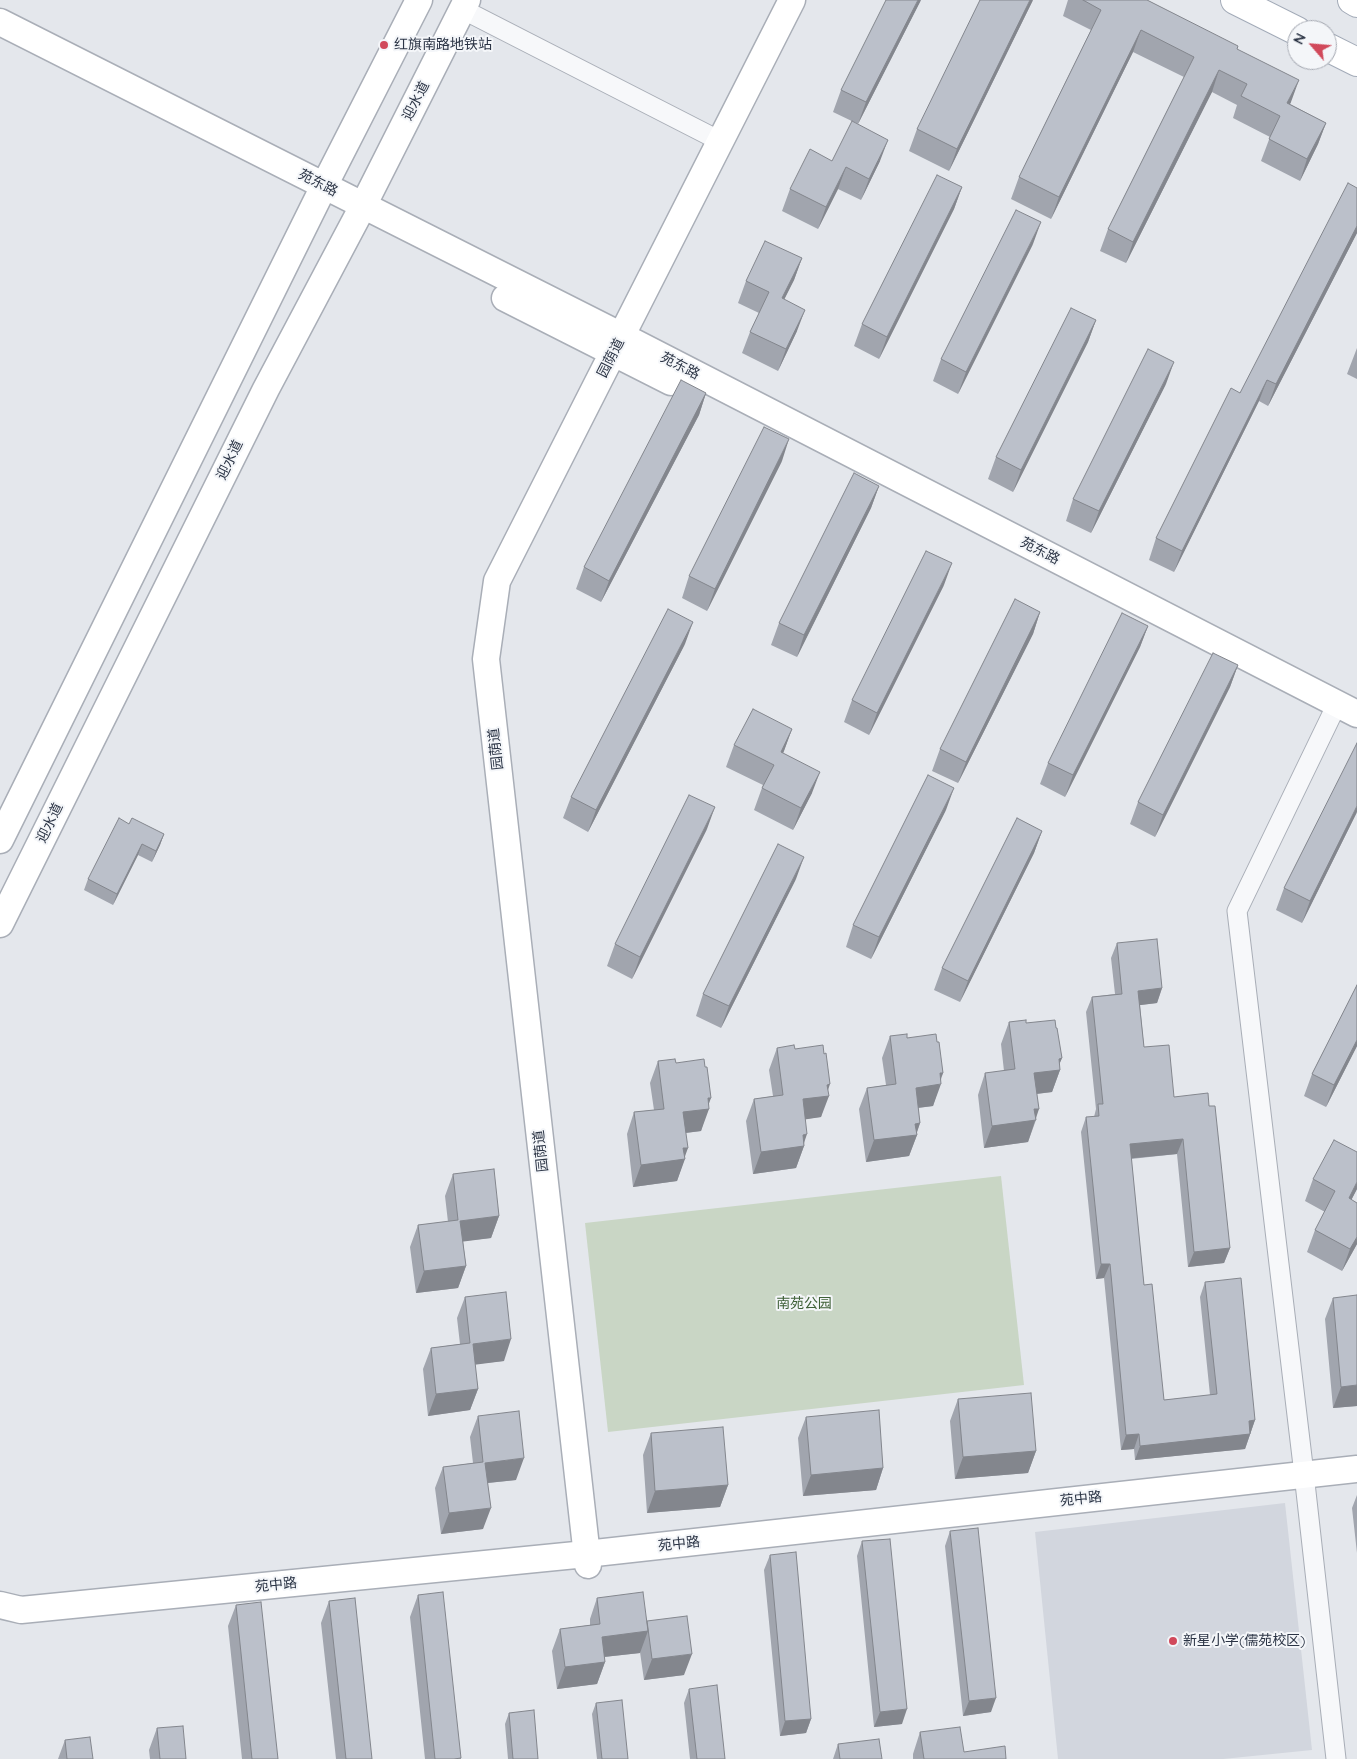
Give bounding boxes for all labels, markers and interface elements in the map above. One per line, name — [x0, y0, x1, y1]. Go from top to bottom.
north arrow — [1287, 20, 1337, 70]
text: N — [1289, 30, 1310, 47]
place label: 红旗南路地铁站 — [394, 37, 492, 53]
marker: 红旗南路地铁站 — [378, 39, 390, 51]
street label: 迎水道 — [399, 78, 433, 124]
street label: 苑东路 — [295, 166, 341, 200]
street label: 园荫道 — [594, 335, 628, 381]
street label: 苑东路 — [657, 349, 703, 383]
street label: 迎水道 — [213, 437, 247, 483]
street label: 苑东路 — [1017, 534, 1063, 568]
street label: 园荫道 — [485, 727, 507, 771]
street label: 迎水道 — [33, 800, 67, 846]
street label: 园荫道 — [530, 1129, 552, 1173]
park label: 南苑公园 — [776, 1296, 832, 1312]
street label: 苑中路 — [1059, 1488, 1103, 1510]
street label: 苑中路 — [657, 1533, 701, 1555]
street label: 苑中路 — [254, 1574, 298, 1596]
place label: 新星小学(儒苑校区) — [1183, 1633, 1305, 1649]
marker: 新星小学(儒苑校区) — [1167, 1635, 1179, 1647]

